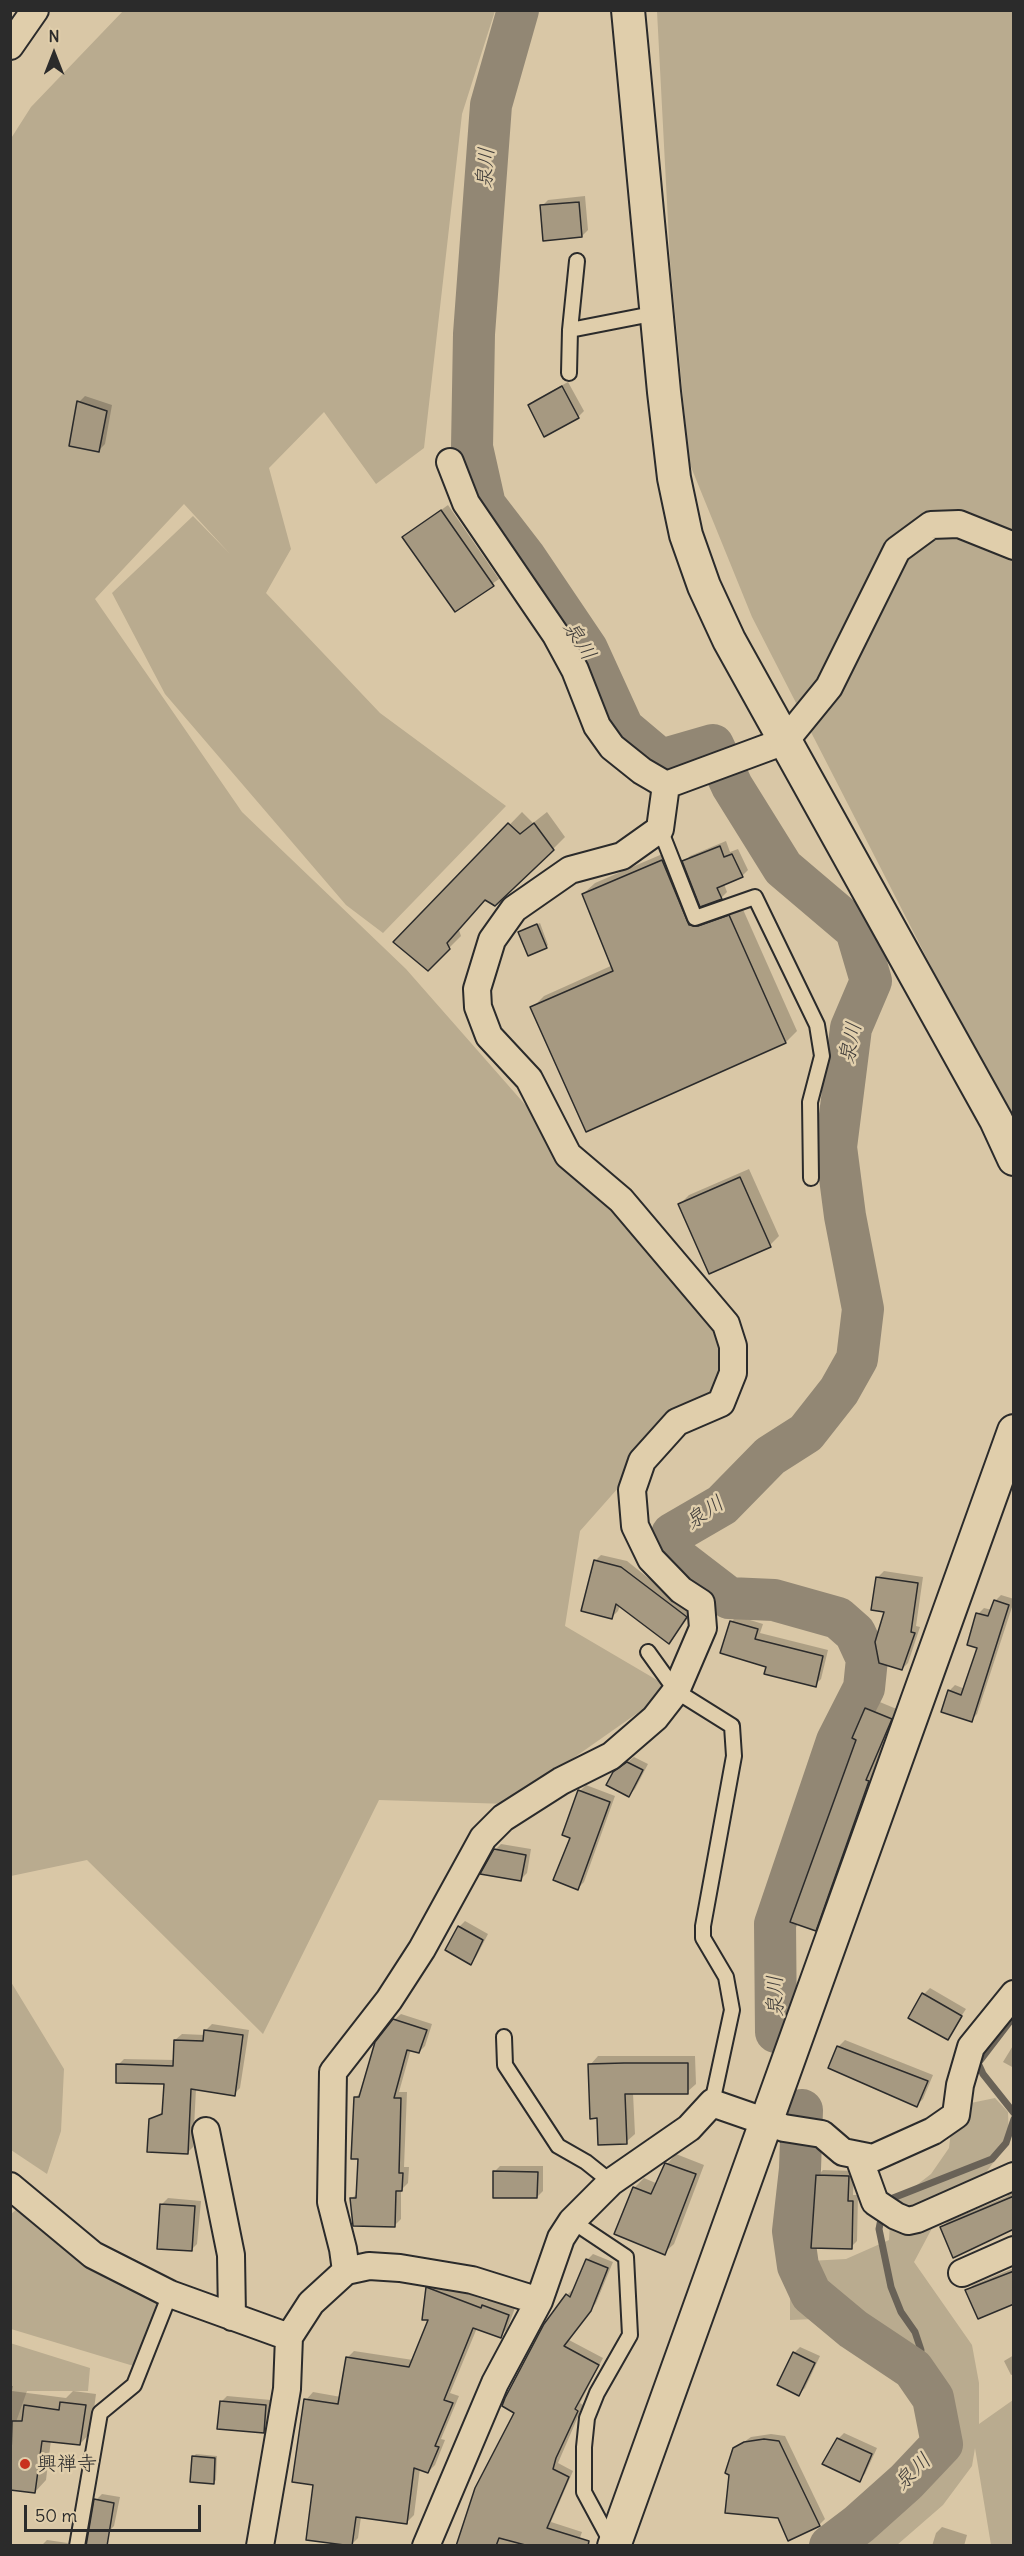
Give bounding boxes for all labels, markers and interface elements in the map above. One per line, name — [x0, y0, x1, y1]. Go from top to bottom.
north arrow — [24, 24, 84, 84]
text: N — [48, 26, 60, 46]
water label: 泉川 — [472, 146, 500, 190]
water label: 泉川 — [557, 617, 601, 665]
water label: 泉川 — [834, 1020, 868, 1066]
water label: 泉川 — [681, 1491, 729, 1535]
water label: 泉川 — [763, 1975, 789, 2017]
water label: 泉川 — [889, 2448, 937, 2496]
place label: 興禅寺 — [37, 2452, 97, 2476]
marker: 興禅寺 — [18, 2457, 32, 2471]
scale bar — [27, 2493, 204, 2531]
text: 50 m — [35, 2504, 77, 2527]

